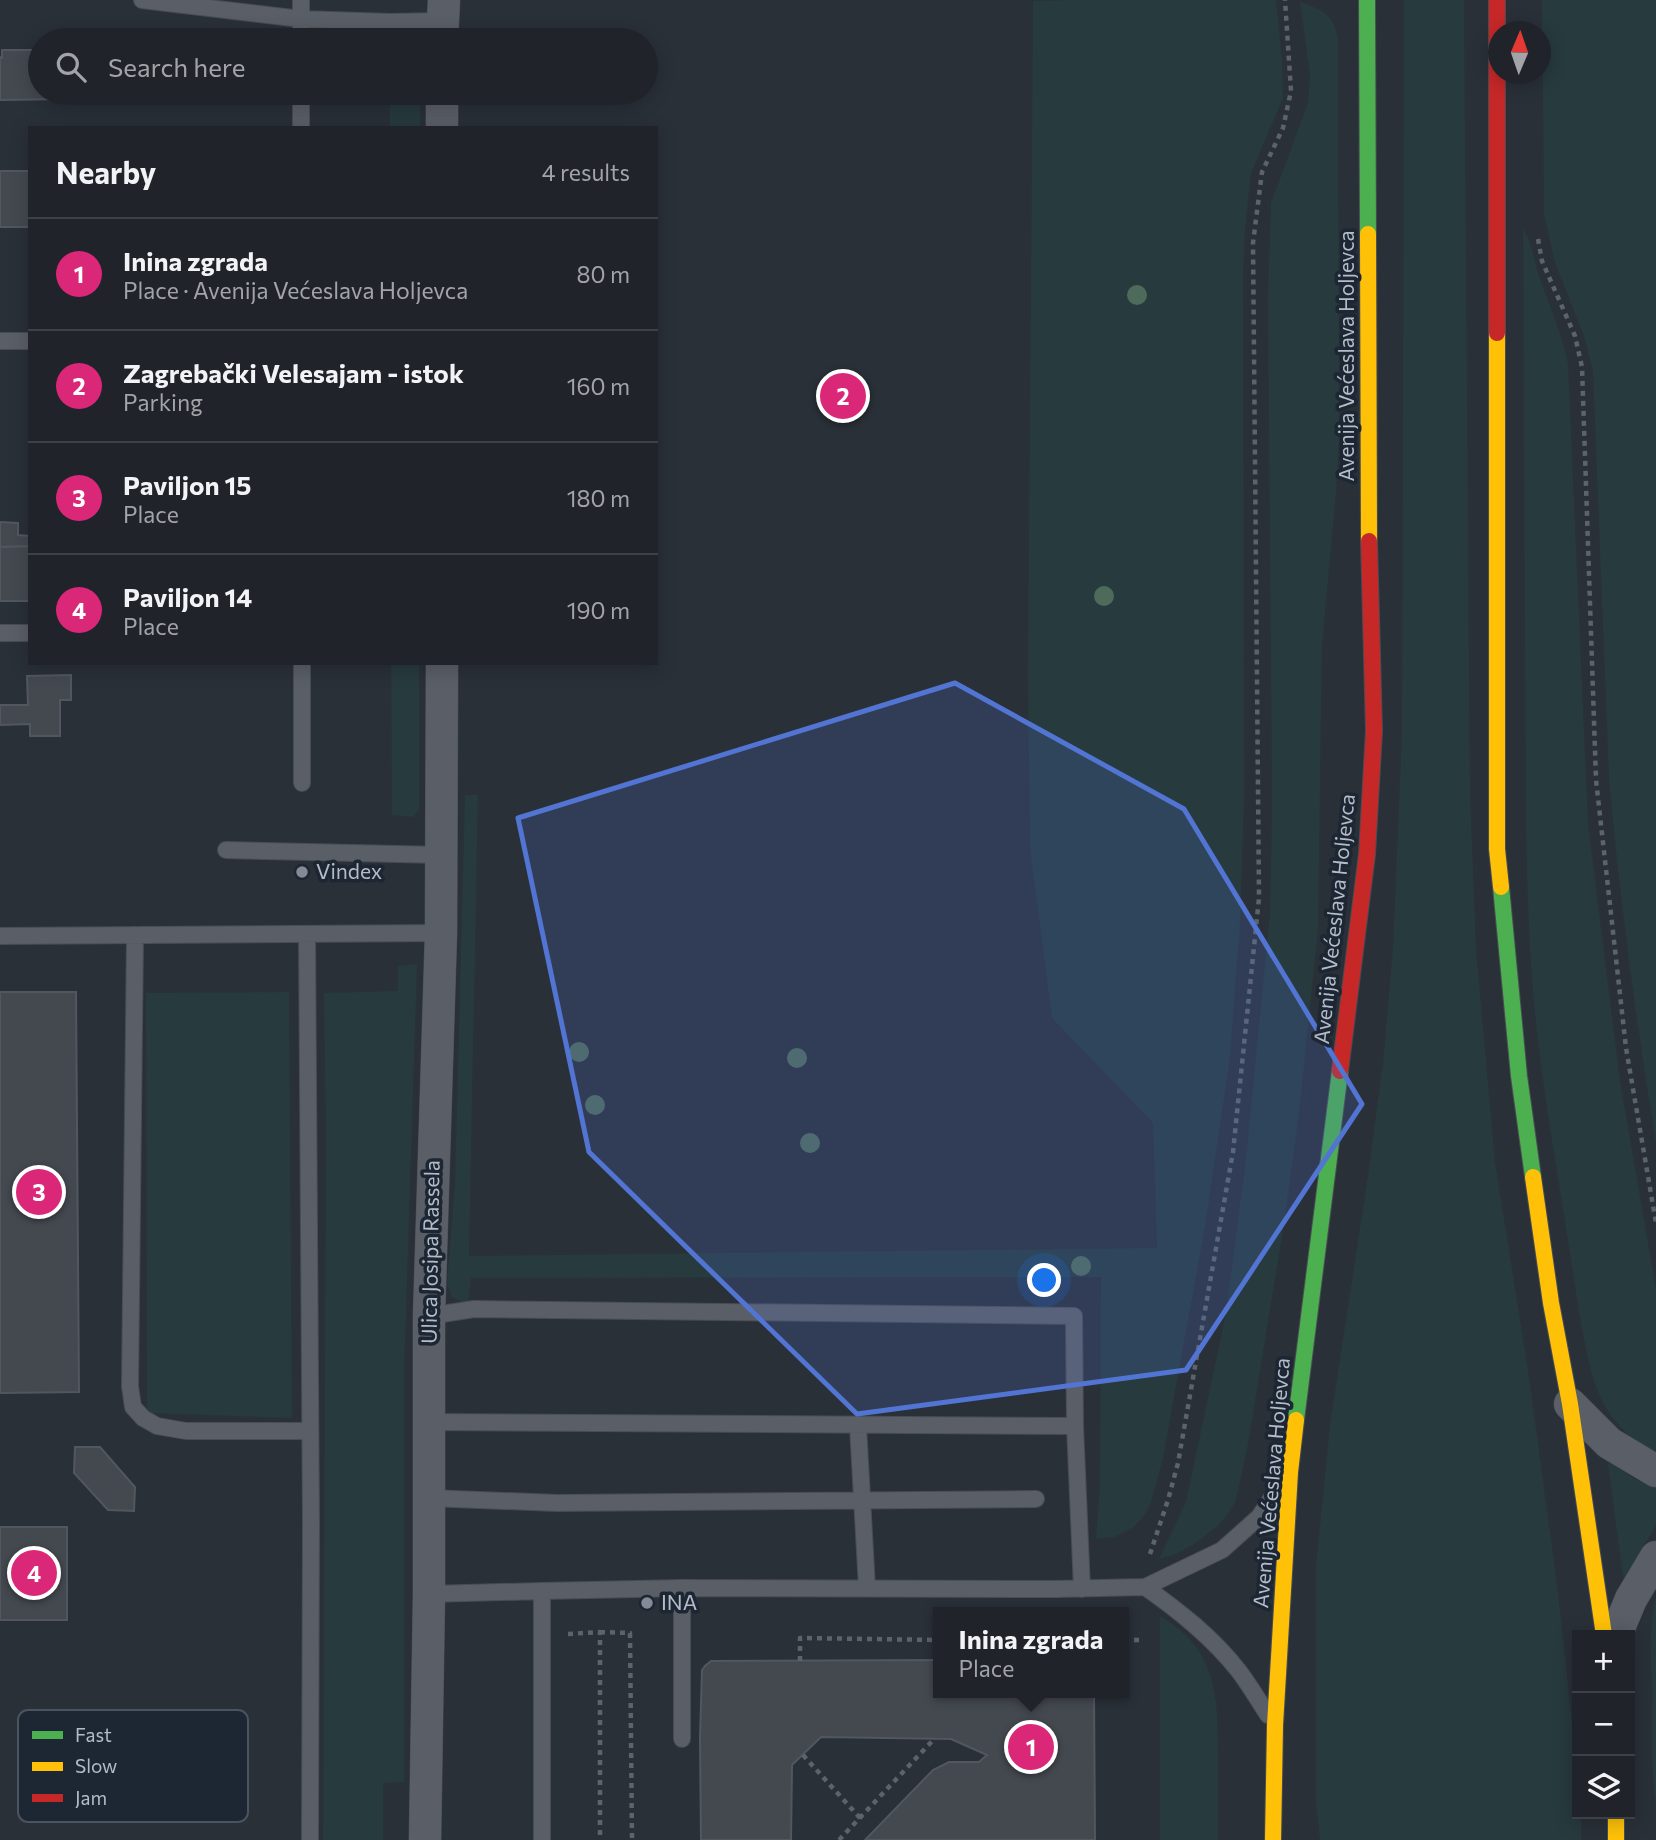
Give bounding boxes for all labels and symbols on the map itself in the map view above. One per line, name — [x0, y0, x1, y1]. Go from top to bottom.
north arrow — [1488, 21, 1551, 84]
street label: Avenija Većeslava Holjevca — [1333, 230, 1358, 482]
pin: 2 — [820, 370, 866, 422]
street label: Avenija Većeslava Holjevca — [1308, 793, 1359, 1045]
place label: Vindex — [316, 858, 382, 883]
marker: Vindex — [294, 864, 310, 880]
street label: Ulica Josipa Rassela — [415, 1160, 444, 1344]
pin: 3 — [16, 1166, 62, 1218]
your location — [1027, 1263, 1061, 1297]
street label: Avenija Većeslava Holjevca — [1247, 1357, 1294, 1609]
pin: 4 — [11, 1547, 57, 1599]
place label: INA — [661, 1589, 697, 1614]
marker: INA — [639, 1595, 655, 1611]
legend — [18, 1710, 248, 1822]
pin: 1 — [1008, 1721, 1054, 1773]
text: Fast — [75, 1723, 112, 1746]
text: Slow — [75, 1754, 117, 1777]
text: Jam — [75, 1786, 107, 1809]

